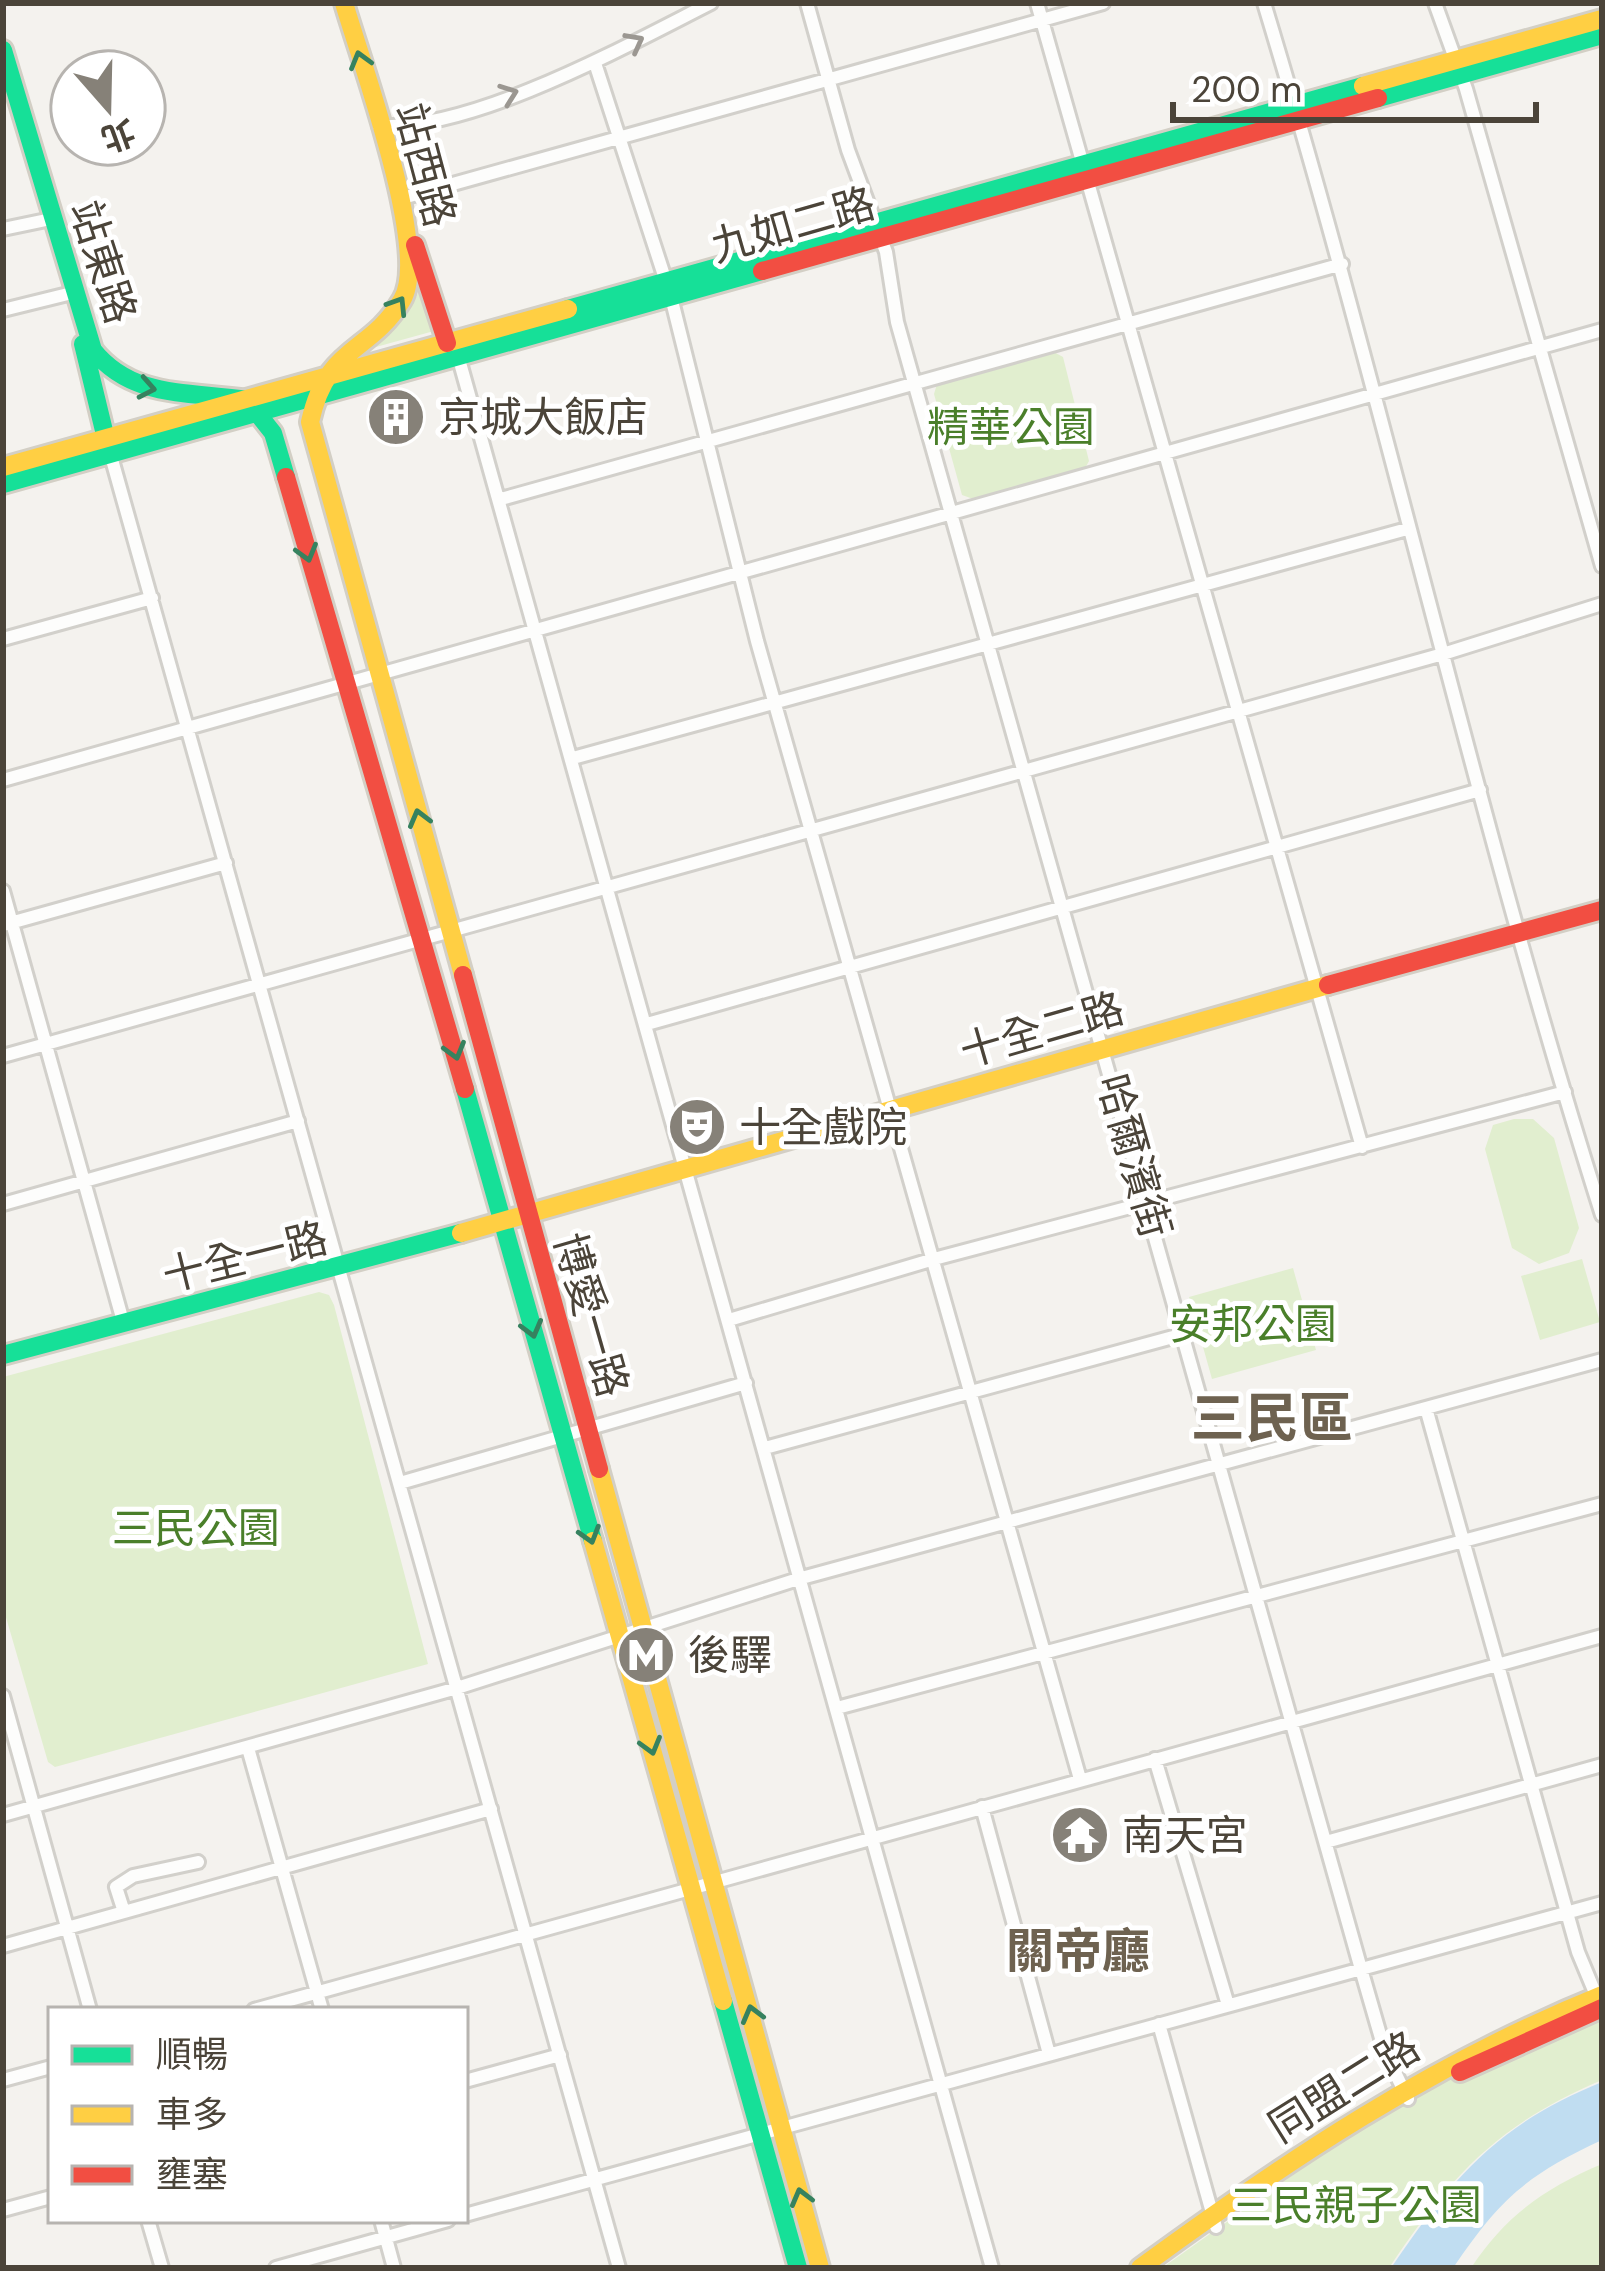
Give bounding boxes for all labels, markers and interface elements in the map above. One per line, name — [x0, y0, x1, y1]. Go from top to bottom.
one-way arrow — [623, 33, 644, 56]
north arrow — [48, 48, 168, 168]
scale bar — [1173, 48, 1536, 122]
one-way arrow — [349, 51, 374, 72]
text: 200 m — [1191, 66, 1302, 113]
one-way arrow — [497, 84, 518, 109]
street label: 站西路 — [382, 97, 468, 233]
text: 北 — [95, 110, 141, 162]
street label: 九如二路 — [705, 175, 881, 275]
street label: 站東路 — [57, 194, 149, 330]
one-way arrow — [384, 297, 406, 319]
one-way arrow — [137, 374, 157, 400]
building icon: 京城大飯店 — [365, 386, 427, 448]
place label: 京城大飯店 — [438, 390, 648, 445]
park label: 精華公園 — [927, 400, 1095, 455]
one-way arrow — [293, 542, 318, 563]
one-way arrow — [409, 808, 434, 829]
street label: 十全二路 — [954, 980, 1130, 1080]
one-way arrow — [441, 1040, 466, 1061]
street label: 哈爾濱街 — [1084, 1068, 1184, 1244]
theatre icon: 十全戲院 — [666, 1096, 728, 1158]
place label: 十全戲院 — [739, 1100, 907, 1155]
street label: 十全一路 — [157, 1210, 333, 1304]
street label: 博愛一路 — [541, 1227, 641, 1403]
park label: 安邦公園 — [1169, 1297, 1337, 1352]
one-way arrow — [518, 1319, 543, 1339]
district label: 三民區 — [1191, 1383, 1353, 1454]
park label: 三民公園 — [112, 1501, 280, 1556]
one-way arrow — [576, 1524, 601, 1545]
metro station icon: 後驛 — [615, 1624, 677, 1686]
place label: 後驛 — [688, 1628, 772, 1683]
one-way arrow — [637, 1735, 662, 1756]
temple icon: 南天宮 — [1049, 1804, 1111, 1866]
place label: 南天宮 — [1122, 1808, 1248, 1863]
district label: 關帝廳 — [1006, 1920, 1150, 1983]
one-way arrow — [742, 2004, 767, 2025]
legend — [48, 2007, 468, 2223]
street label: 同盟二路 — [1258, 2019, 1430, 2155]
text: 順暢 — [156, 2031, 228, 2078]
text: 車多 — [156, 2091, 228, 2138]
text: 壅塞 — [156, 2151, 228, 2198]
park label: 三民親子公園 — [1230, 2178, 1482, 2233]
one-way arrow — [791, 2188, 816, 2208]

